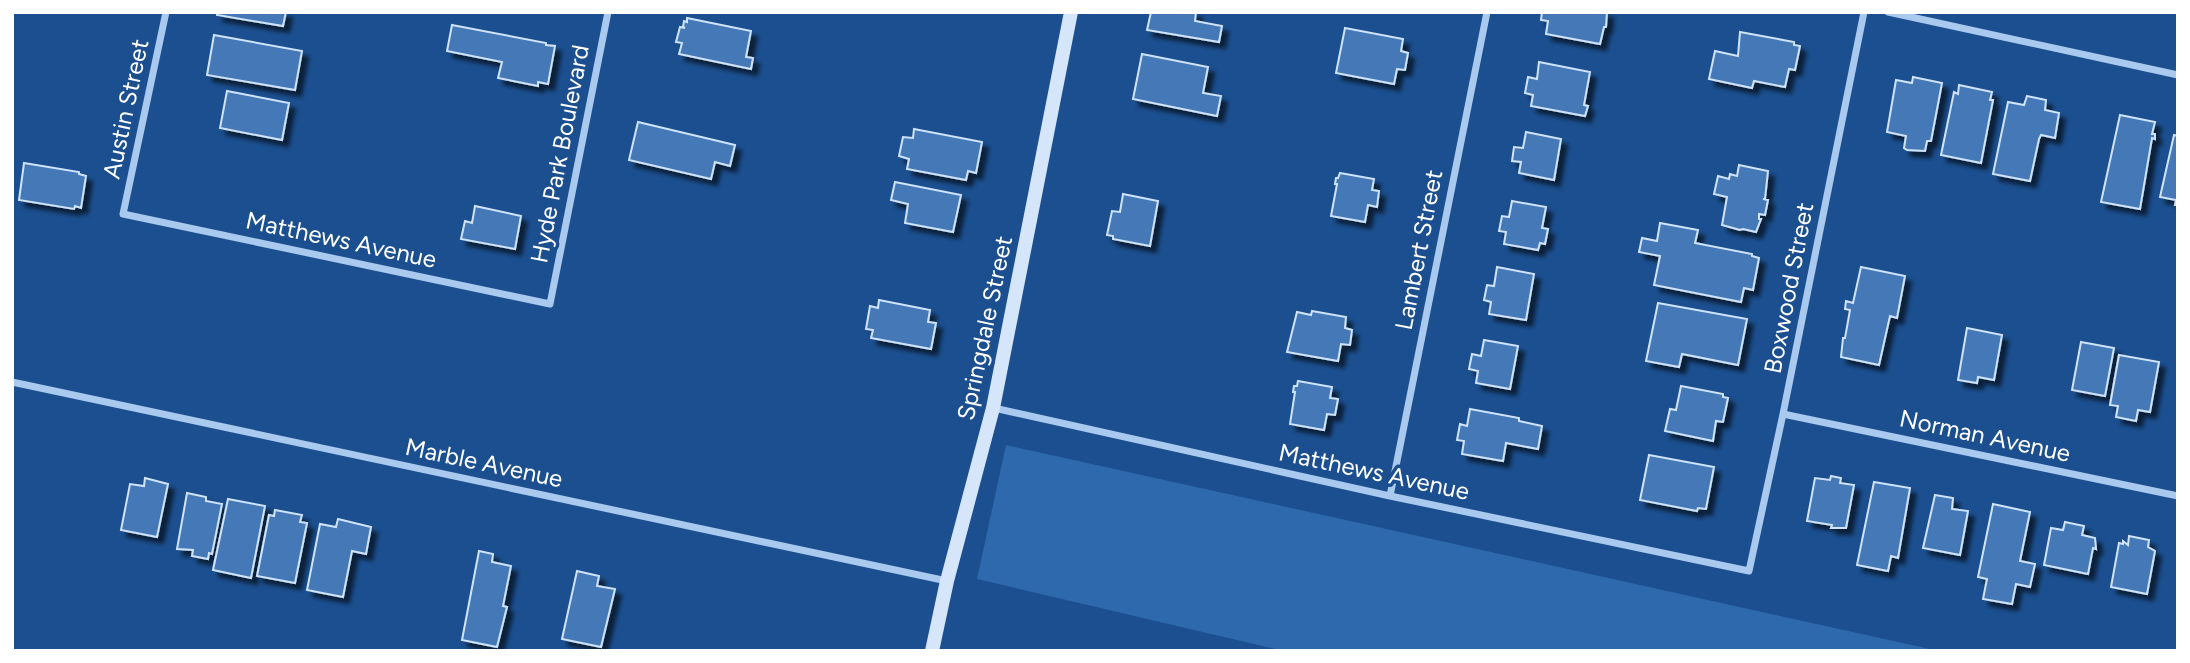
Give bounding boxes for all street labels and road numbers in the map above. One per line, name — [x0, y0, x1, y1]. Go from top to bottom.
street label: Austin Street — [97, 36, 154, 181]
street label: Hyde Park Boulevard — [524, 42, 595, 265]
street label: Lambert Street — [1389, 167, 1448, 332]
street label: Boxwood Street — [1758, 200, 1819, 376]
street label: Matthews Avenue — [243, 205, 439, 274]
street label: Springdale Street — [951, 233, 1018, 423]
street label: Norman Avenue — [1897, 403, 2073, 468]
street label: Marble Avenue — [403, 432, 565, 493]
street label: Matthews Avenue — [1276, 437, 1472, 506]

